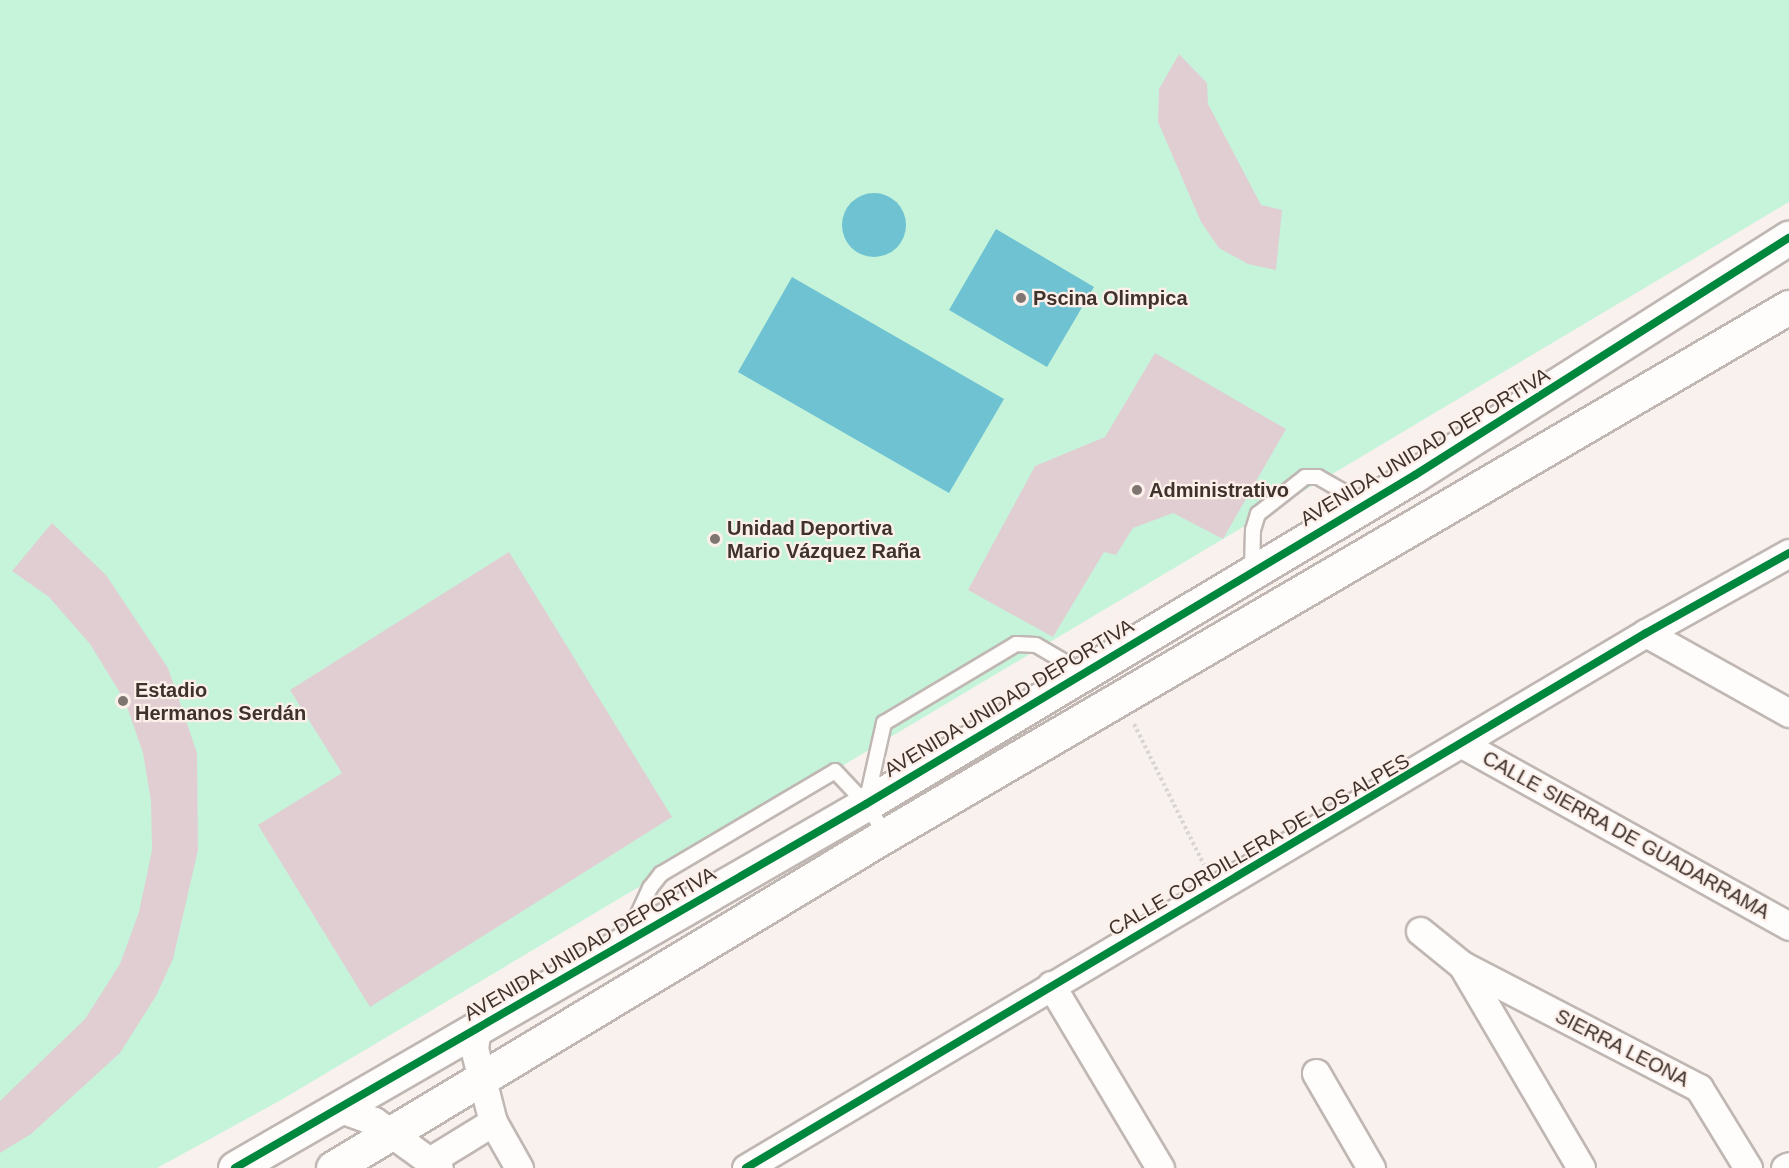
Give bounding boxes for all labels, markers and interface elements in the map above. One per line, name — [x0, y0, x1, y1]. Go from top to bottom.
place label: Pscina Olimpica — [1033, 286, 1188, 310]
marker: Pscina Olimpica — [1014, 291, 1028, 305]
street label: AVENIDA UNIDAD DEPORTIVA — [1295, 363, 1555, 531]
place label: Administrativo — [1149, 478, 1289, 502]
marker: Administrativo — [1130, 483, 1144, 497]
place label: Unidad Deportiva Mario Vázquez Raña — [727, 516, 920, 563]
marker: Unidad Deportiva Mario Vázquez Raña — [708, 532, 722, 546]
street label: AVENIDA UNIDAD DEPORTIVA — [879, 614, 1139, 782]
place label: Estadio Hermanos Serdán — [135, 678, 306, 725]
marker: Estadio Hermanos Serdán — [116, 694, 130, 708]
street label: CALLE SIERRA DE GUADARRAMA — [1478, 746, 1774, 924]
street label: CALLE CORDILLERA DE LOS ALPES — [1103, 748, 1415, 942]
street label: AVENIDA UNIDAD DEPORTIVA — [459, 862, 721, 1026]
street label: SIERRA LEONA — [1551, 1004, 1693, 1092]

